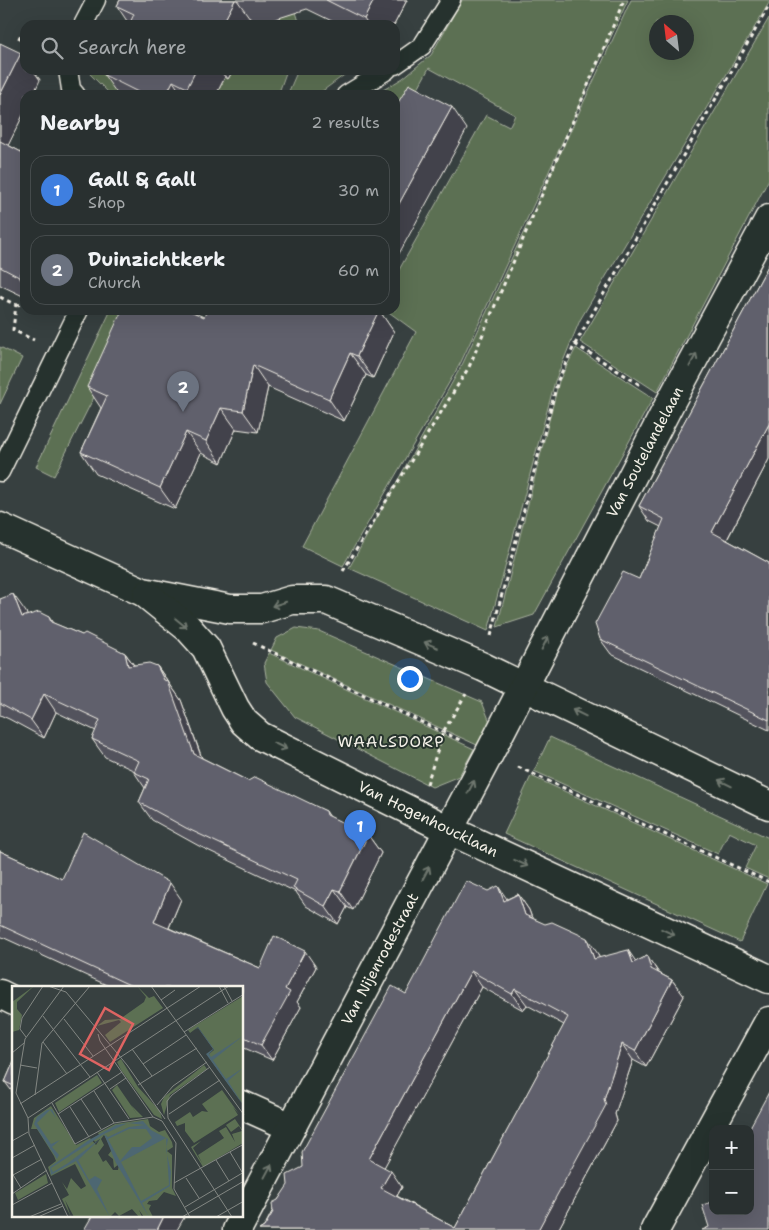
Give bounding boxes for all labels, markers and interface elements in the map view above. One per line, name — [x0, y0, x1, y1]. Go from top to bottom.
north arrow — [649, 15, 694, 60]
search box — [20, 20, 400, 75]
icon: search — [38, 34, 66, 62]
text: Search here — [78, 35, 187, 60]
text: Nearby — [40, 109, 120, 137]
text: 2 results — [311, 112, 380, 133]
text: Gall & Gall — [88, 167, 196, 192]
text: 1 — [53, 180, 61, 201]
text: 30 m — [338, 180, 379, 201]
text: Shop — [88, 192, 125, 213]
text: Duinzichtkerk — [88, 247, 225, 272]
text: 2 — [51, 260, 63, 281]
text: 60 m — [338, 260, 379, 281]
text: Church — [88, 272, 141, 293]
one-way arrow — [689, 353, 699, 367]
pin: 2 — [167, 371, 199, 412]
street label: Van Soutelandelaan — [602, 383, 688, 521]
one-way arrow — [271, 599, 287, 609]
one-way arrow — [175, 617, 188, 628]
one-way arrow — [541, 636, 550, 651]
one-way arrow — [424, 639, 439, 649]
your location — [397, 666, 423, 692]
one-way arrow — [571, 708, 586, 718]
district label: WAALSDORP — [337, 731, 445, 752]
one-way arrow — [272, 742, 287, 751]
street label: Van Hogenhoucklaan — [355, 776, 501, 862]
one-way arrow — [718, 778, 733, 788]
one-way arrow — [467, 780, 477, 794]
pin: 1 — [344, 810, 376, 851]
one-way arrow — [513, 859, 528, 868]
one-way arrow — [422, 866, 431, 881]
street label: Van Nijenrodestraat — [337, 889, 423, 1029]
one-way arrow — [660, 927, 675, 937]
inset map — [12, 986, 244, 1218]
map controls — [709, 1125, 754, 1215]
button: + — [709, 1125, 754, 1170]
one-way arrow — [263, 1164, 273, 1179]
button: − — [709, 1170, 754, 1215]

